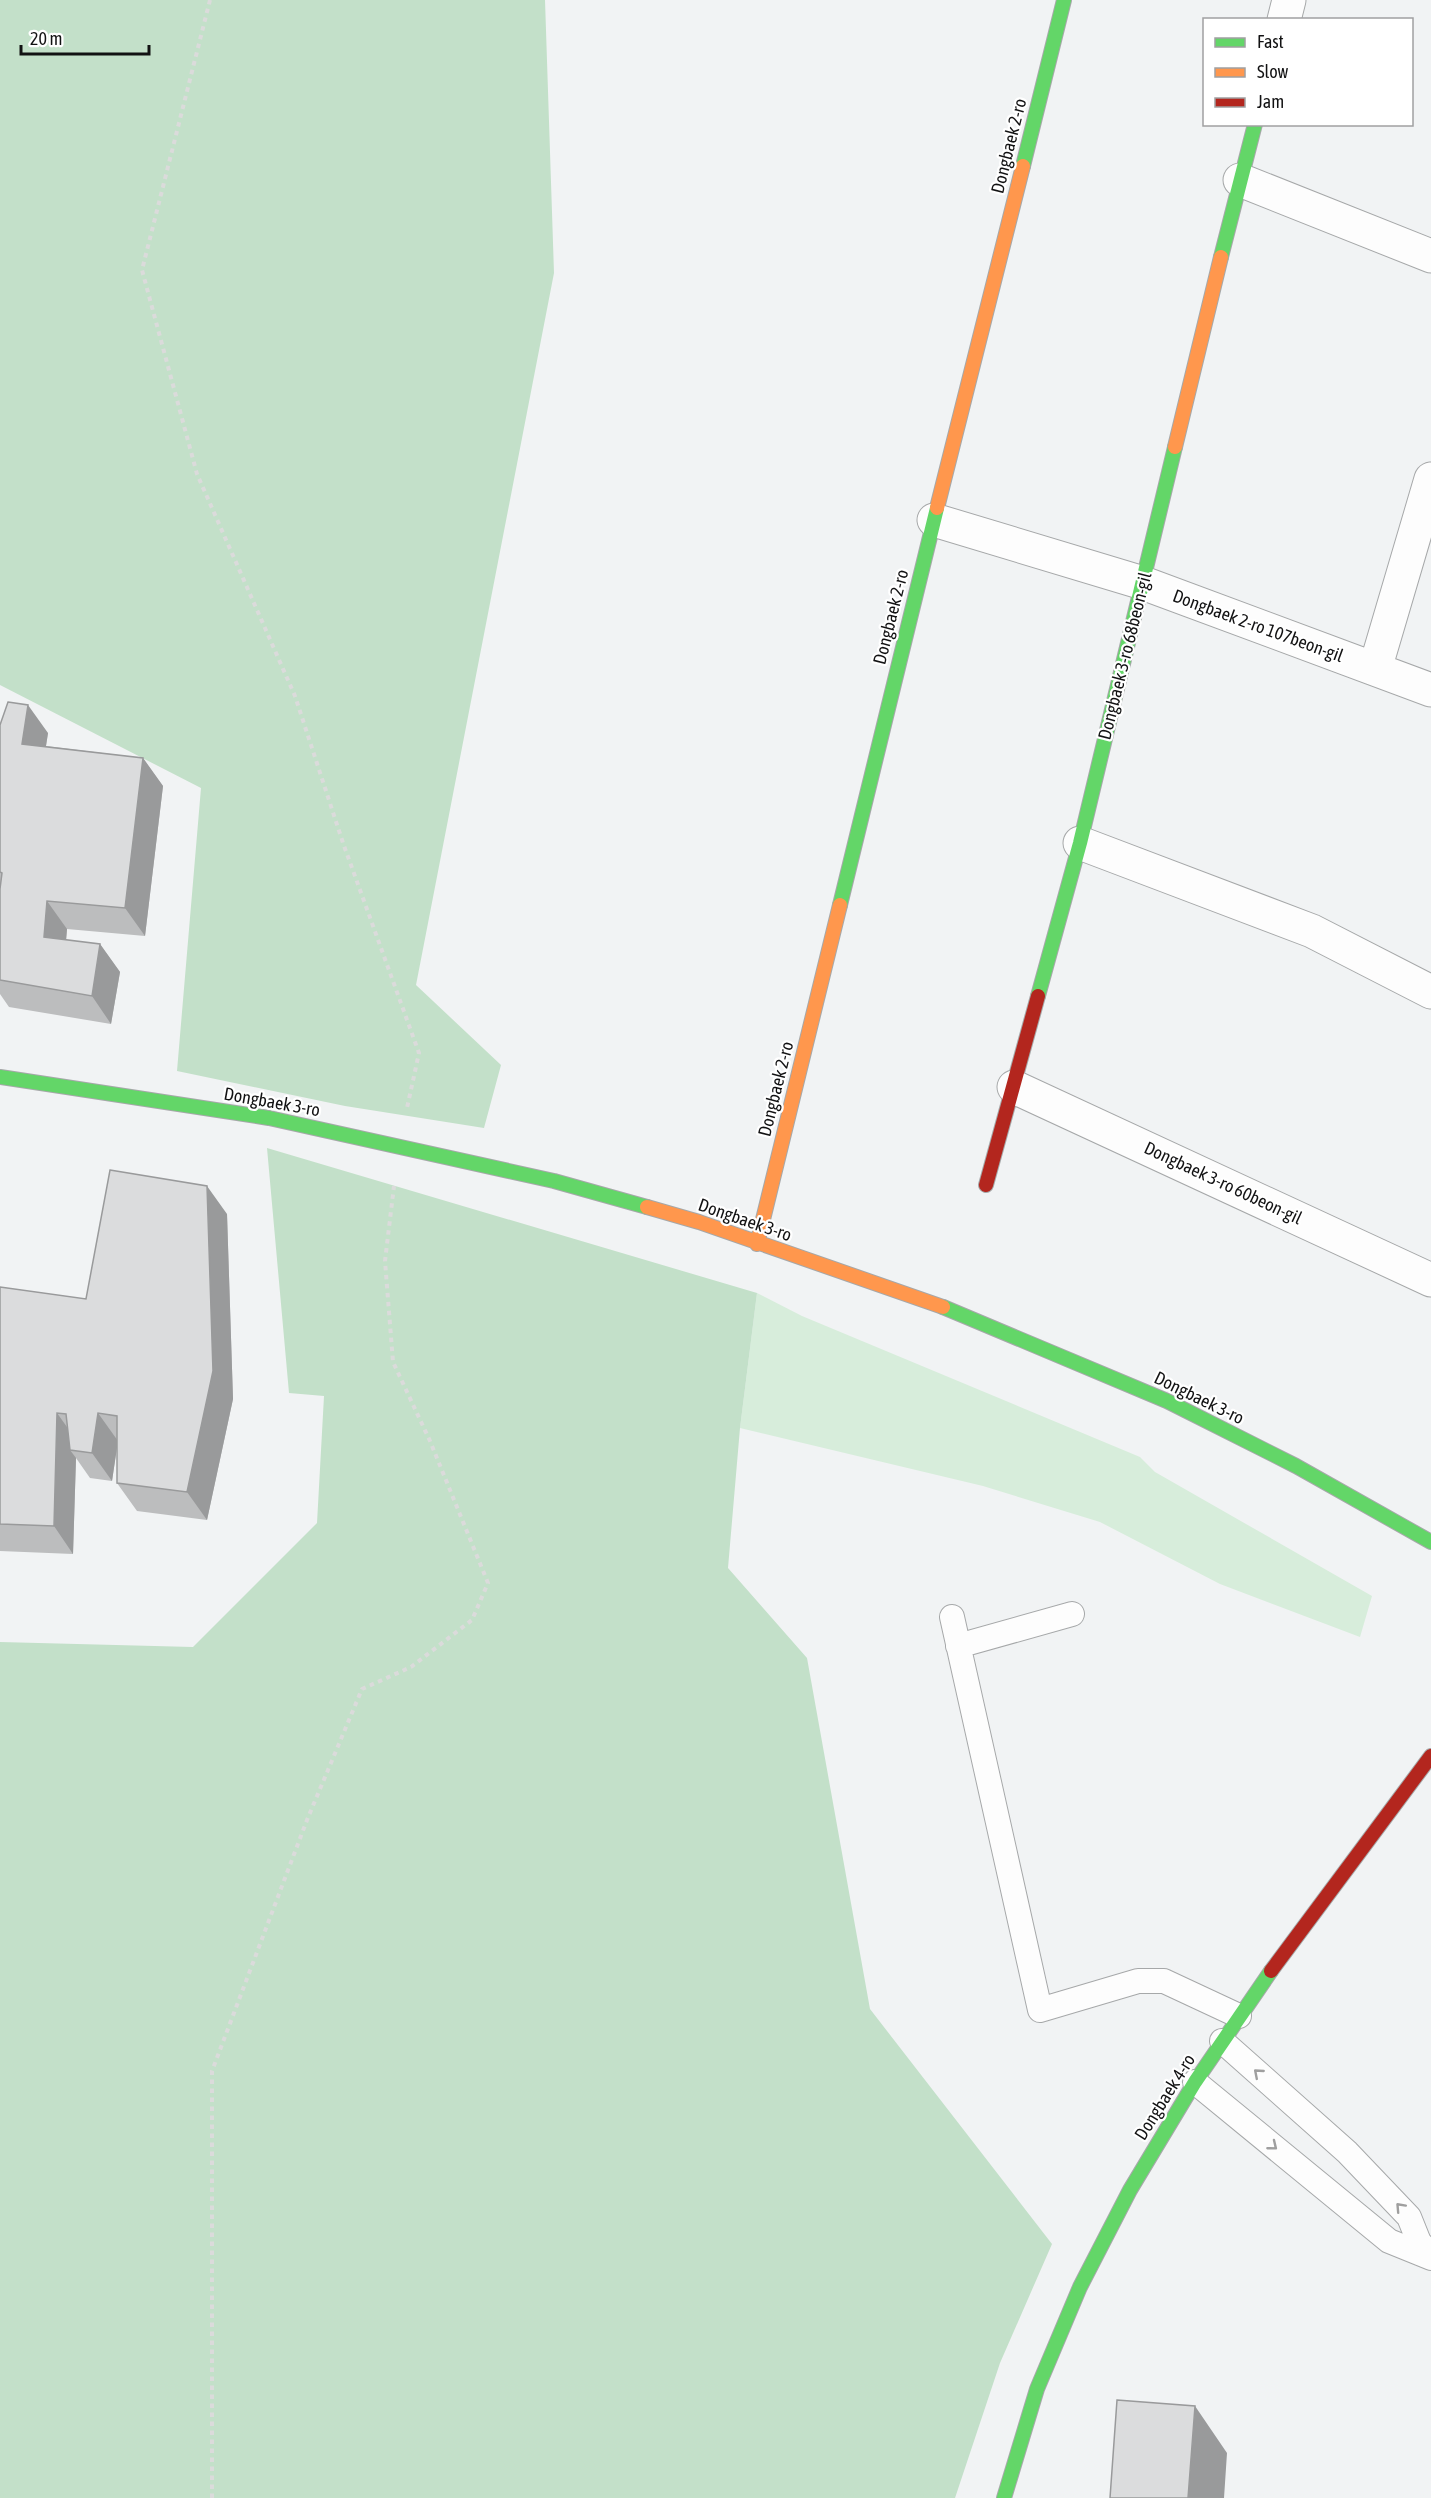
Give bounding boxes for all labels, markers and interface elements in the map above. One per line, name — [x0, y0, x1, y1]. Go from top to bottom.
scale bar — [21, 18, 148, 56]
legend — [1203, 18, 1413, 126]
text: 20 m — [30, 28, 62, 49]
text: Fast — [1257, 31, 1284, 52]
text: Slow — [1257, 61, 1288, 82]
text: Jam — [1257, 91, 1284, 112]
street label: Dongbaek 2-ro — [987, 96, 1030, 196]
street label: Dongbaek 2-ro — [869, 567, 912, 667]
street label: Dongbaek 3-ro 68beon-gil — [1094, 570, 1156, 742]
street label: Dongbaek 2-ro 107beon-gil — [1170, 585, 1347, 666]
street label: Dongbaek 2-ro — [754, 1039, 797, 1139]
street label: Dongbaek 3-ro — [222, 1083, 322, 1120]
street label: Dongbaek 3-ro 60beon-gil — [1141, 1137, 1306, 1228]
street label: Dongbaek 3-ro — [696, 1194, 795, 1245]
street label: Dongbaek 3-ro — [1151, 1367, 1248, 1428]
street label: Dongbaek 4-ro — [1130, 2050, 1199, 2144]
one-way arrow — [1254, 2069, 1265, 2080]
one-way arrow — [1266, 2138, 1277, 2149]
one-way arrow — [1396, 2203, 1407, 2214]

